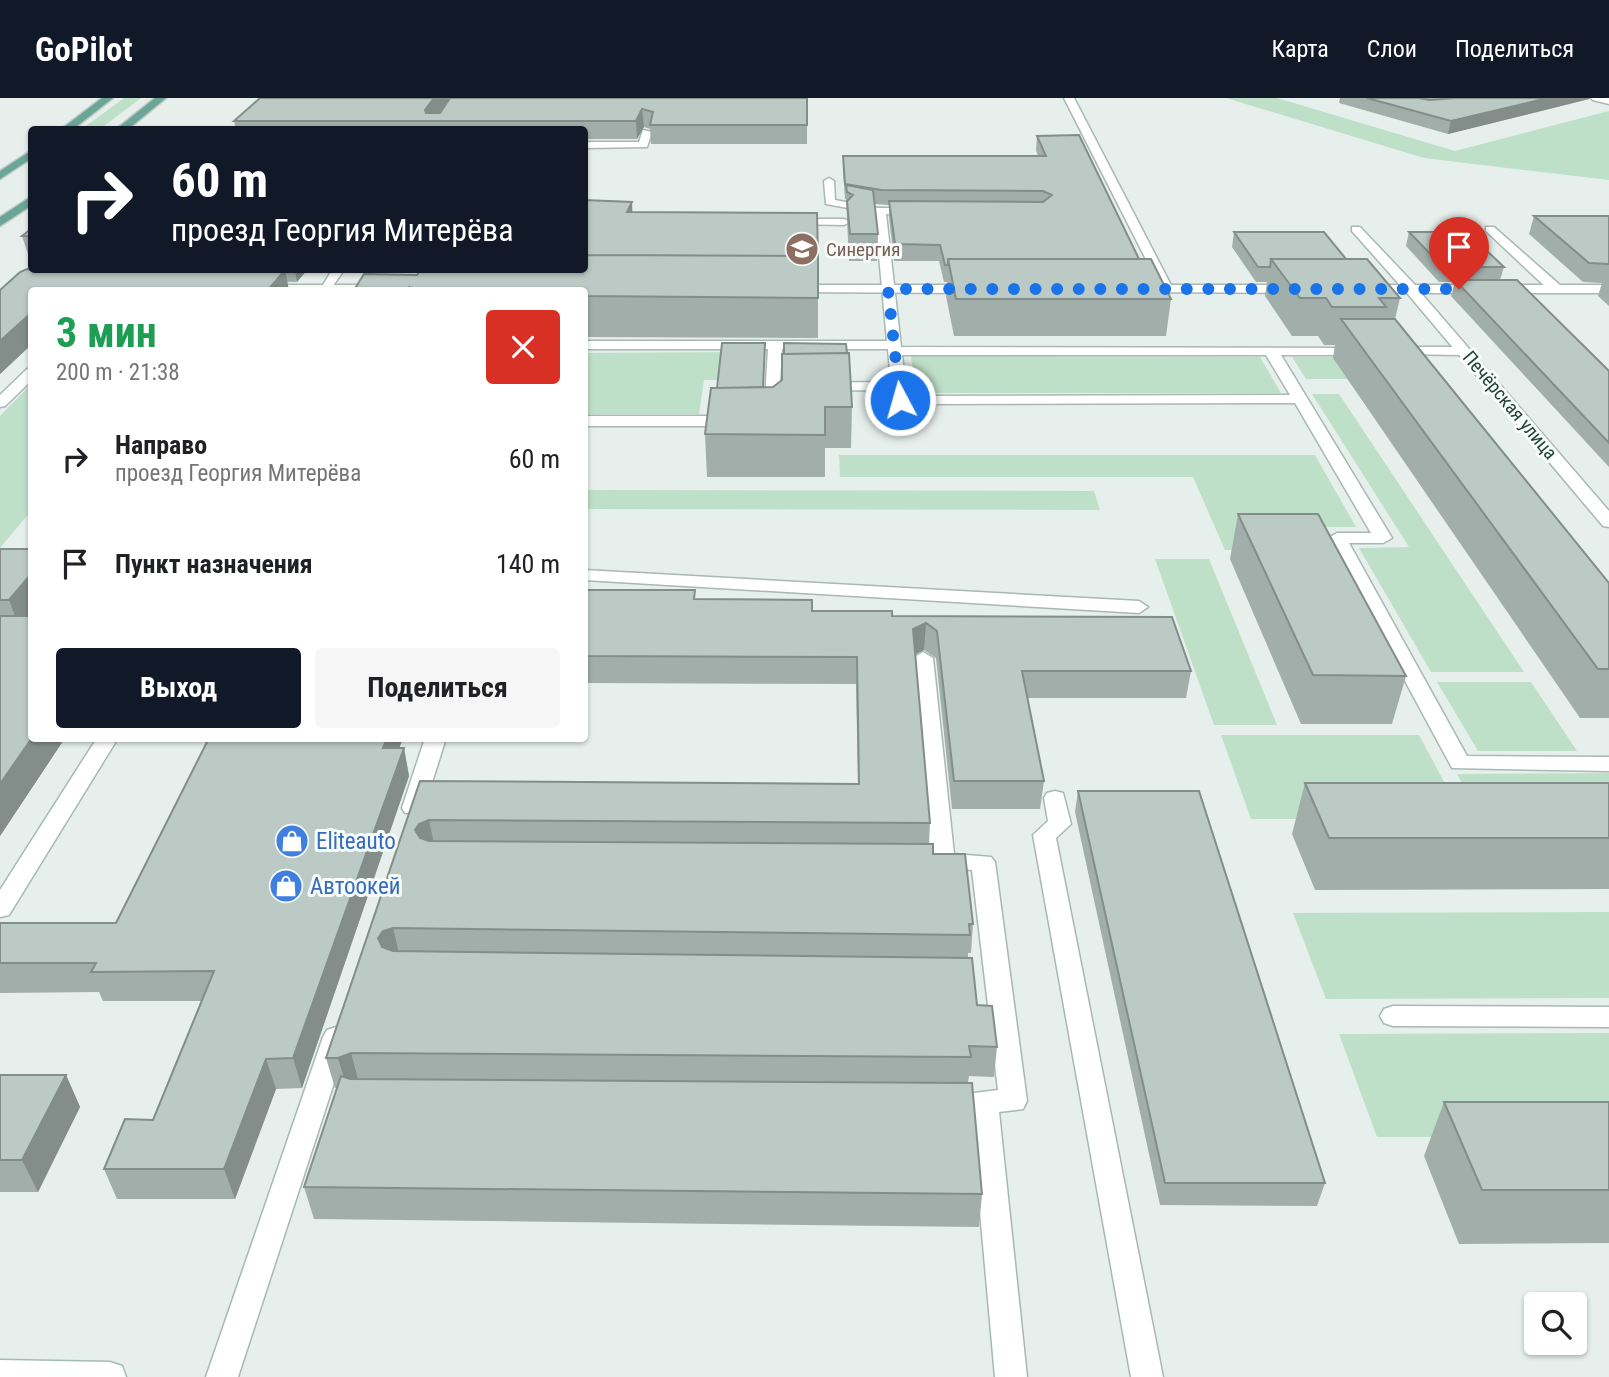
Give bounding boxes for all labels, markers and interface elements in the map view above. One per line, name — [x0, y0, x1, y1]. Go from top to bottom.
text: GoPilot — [35, 30, 133, 69]
text: Карта — [1271, 35, 1329, 63]
text: Слои — [1367, 35, 1417, 63]
text: Поделиться — [1455, 35, 1574, 63]
text: 60 m — [171, 152, 268, 209]
icon: right — [56, 154, 147, 245]
text: проезд Георгия Митерёва — [171, 211, 513, 249]
pin — [1429, 217, 1489, 289]
icon: arrive — [1440, 228, 1478, 266]
school or university icon: Синергия — [783, 230, 821, 268]
place label: Синергия — [826, 238, 900, 261]
text: 3 мин — [56, 308, 157, 357]
button: close — [486, 310, 560, 384]
street label: Печёрская улица — [1458, 346, 1562, 464]
text: 200 m · 21:38 — [56, 359, 180, 386]
position arrow — [863, 363, 937, 437]
text: Направо — [115, 430, 207, 460]
icon: right — [56, 440, 94, 478]
text: 60 m — [509, 444, 560, 474]
text: проезд Георгия Митерёва — [115, 460, 361, 487]
icon: arrive — [56, 545, 94, 583]
text: Пункт назначения — [115, 549, 313, 579]
text: 140 m — [496, 549, 560, 579]
button: Выход — [56, 648, 301, 728]
button: Поделиться — [315, 648, 560, 728]
shop icon: Eliteauto — [273, 822, 311, 860]
place label: Eliteauto — [316, 828, 396, 855]
shop icon: Автоокей — [267, 867, 305, 905]
place label: Автоокей — [310, 873, 400, 900]
map controls — [1524, 1292, 1587, 1355]
button: search — [1524, 1292, 1587, 1355]

